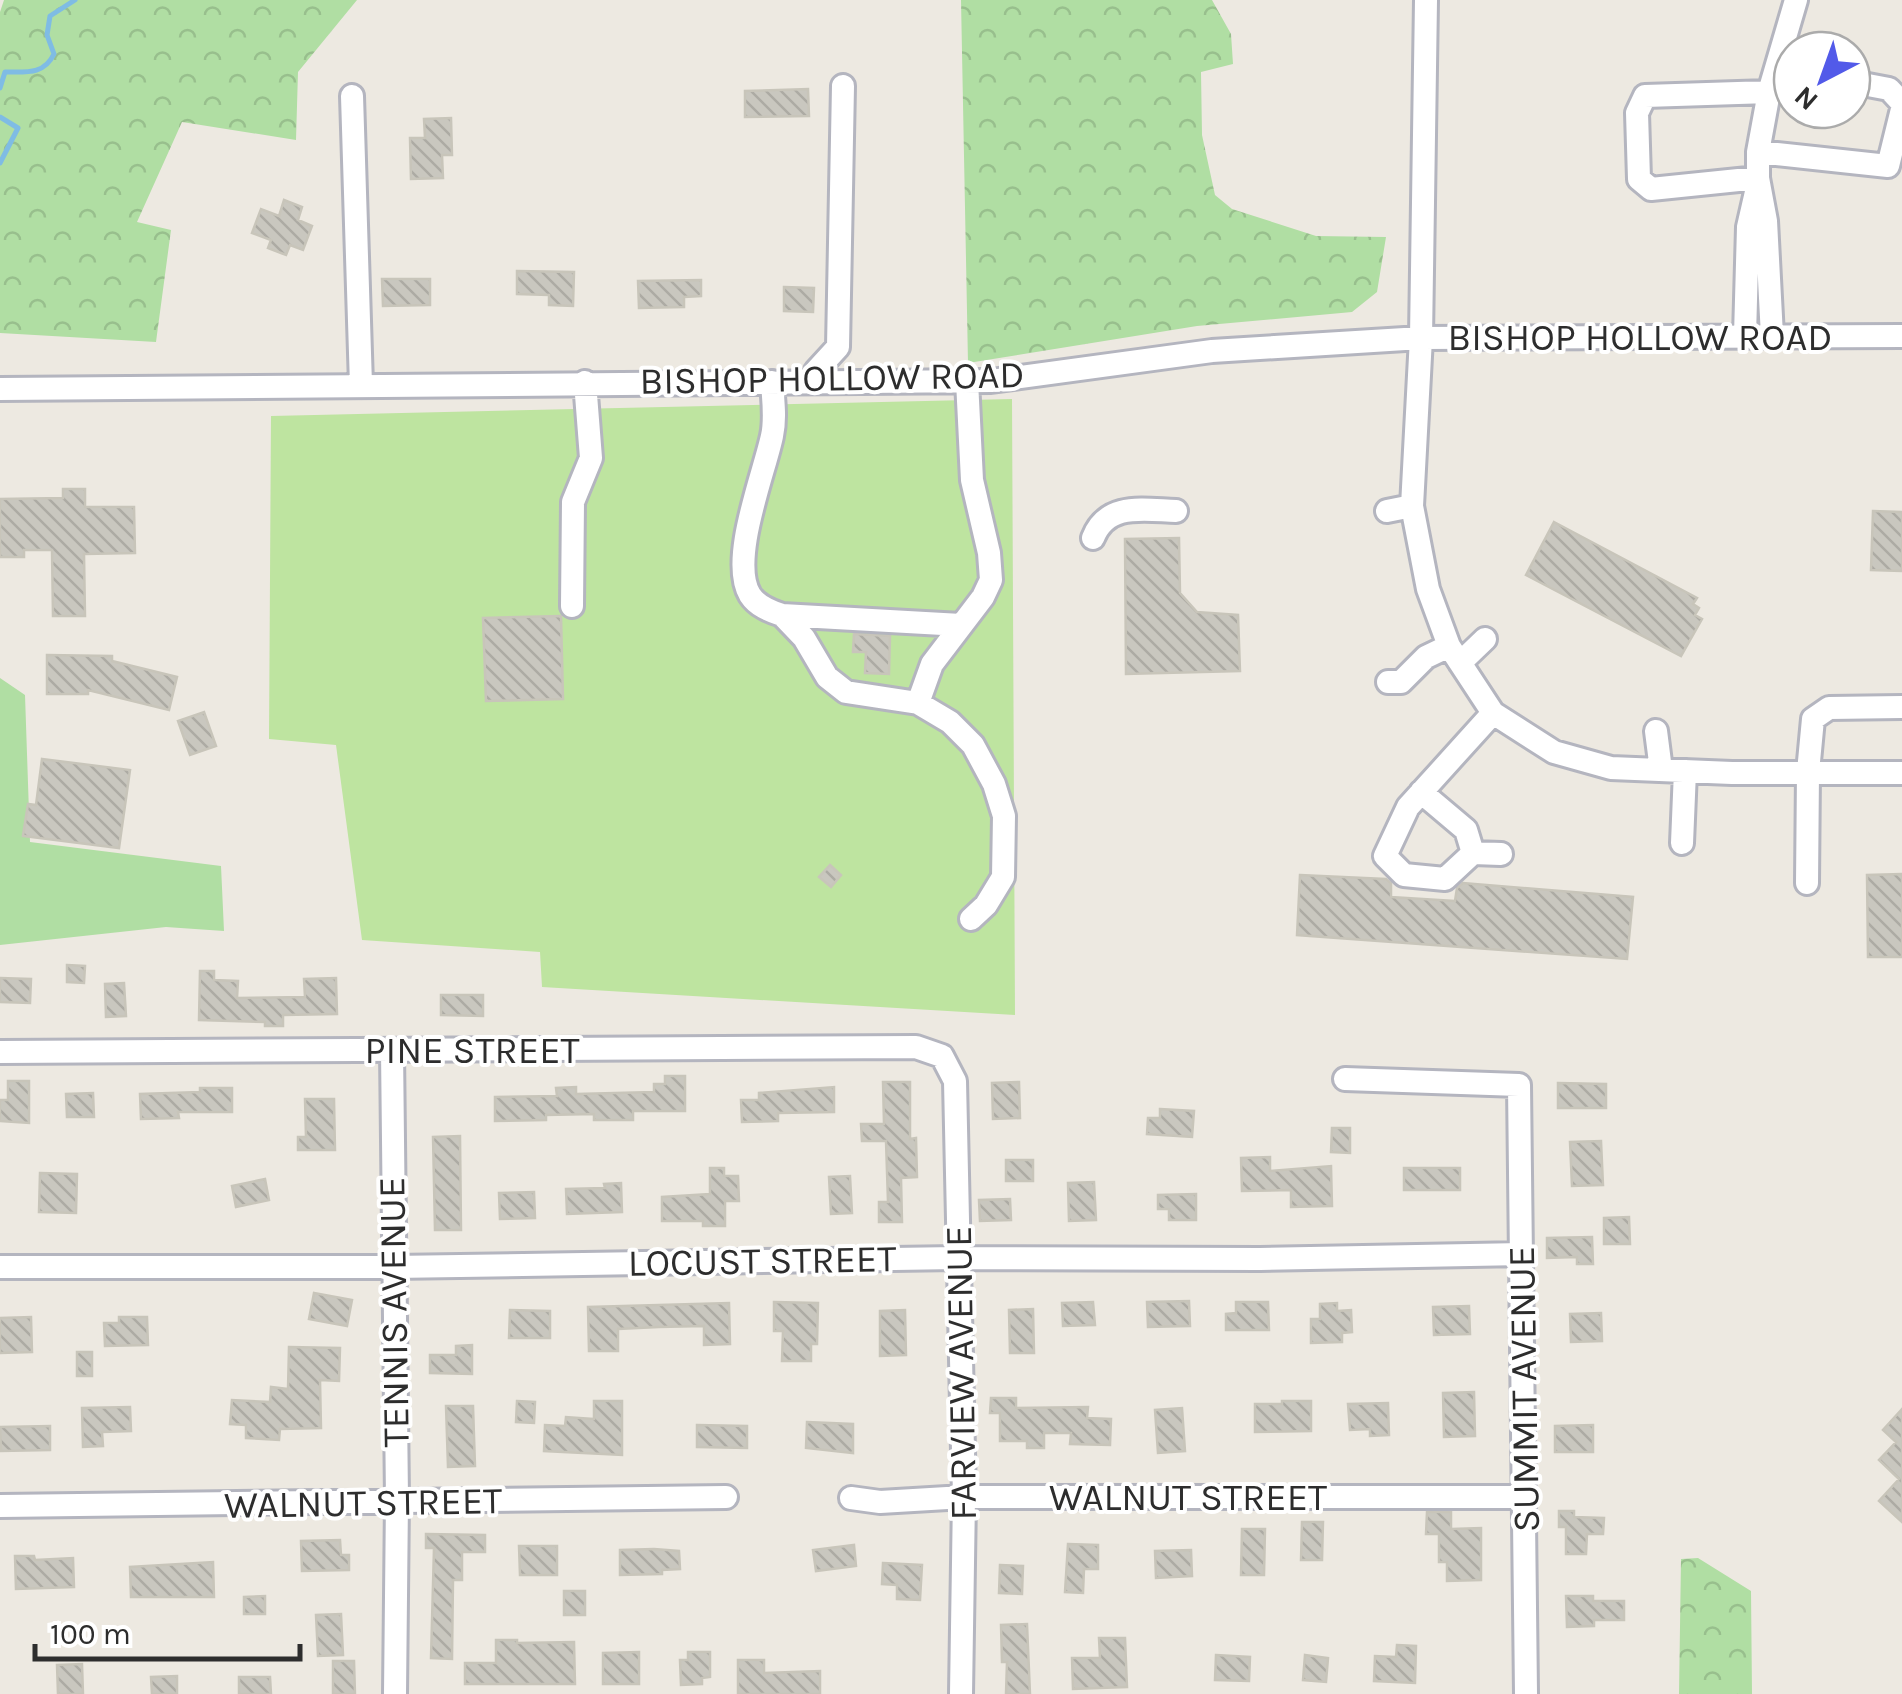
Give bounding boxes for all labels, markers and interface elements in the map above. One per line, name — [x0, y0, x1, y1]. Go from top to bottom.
north arrow — [1772, 30, 1872, 130]
text: N — [1788, 79, 1824, 118]
street label: BISHOP HOLLOW ROAD — [1448, 315, 1832, 360]
street label: BISHOP HOLLOW ROAD — [639, 352, 1025, 404]
street label: PINE STREET — [364, 1028, 580, 1073]
street label: TENNIS AVENUE — [369, 1176, 419, 1448]
street label: FARVIEW AVENUE — [936, 1225, 986, 1521]
street label: LOCUST STREET — [627, 1236, 897, 1286]
street label: SUMMIT AVENUE — [1499, 1245, 1549, 1533]
street label: WALNUT STREET — [1049, 1475, 1327, 1520]
street label: WALNUT STREET — [224, 1478, 502, 1528]
scale bar — [35, 1599, 300, 1661]
text: 100 m — [50, 1616, 131, 1652]

